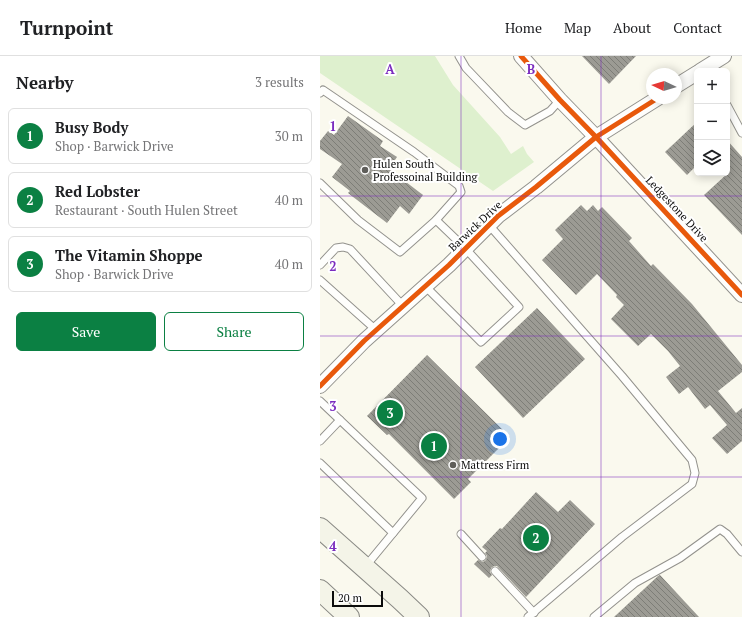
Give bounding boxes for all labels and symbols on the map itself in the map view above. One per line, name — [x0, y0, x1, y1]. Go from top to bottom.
text: A — [385, 60, 395, 78]
text: B — [527, 60, 535, 78]
north arrow — [646, 68, 682, 104]
text: 1 — [329, 117, 337, 135]
place label: Hulen South Professoinal Building — [373, 157, 478, 184]
marker: Hulen South Professoinal Building — [360, 165, 370, 175]
street label: Ledgestone Drive — [643, 173, 711, 245]
street label: Barwick Drive — [445, 197, 505, 254]
text: 2 — [329, 257, 337, 275]
text: 3 — [329, 397, 337, 415]
pin: 3 — [377, 398, 403, 428]
your location — [490, 429, 510, 449]
pin: 1 — [421, 431, 447, 461]
place label: Mattress Firm — [461, 458, 530, 472]
marker: Mattress Firm — [448, 460, 458, 470]
pin: 2 — [523, 523, 549, 553]
text: 4 — [329, 537, 337, 555]
scale bar — [332, 589, 383, 608]

